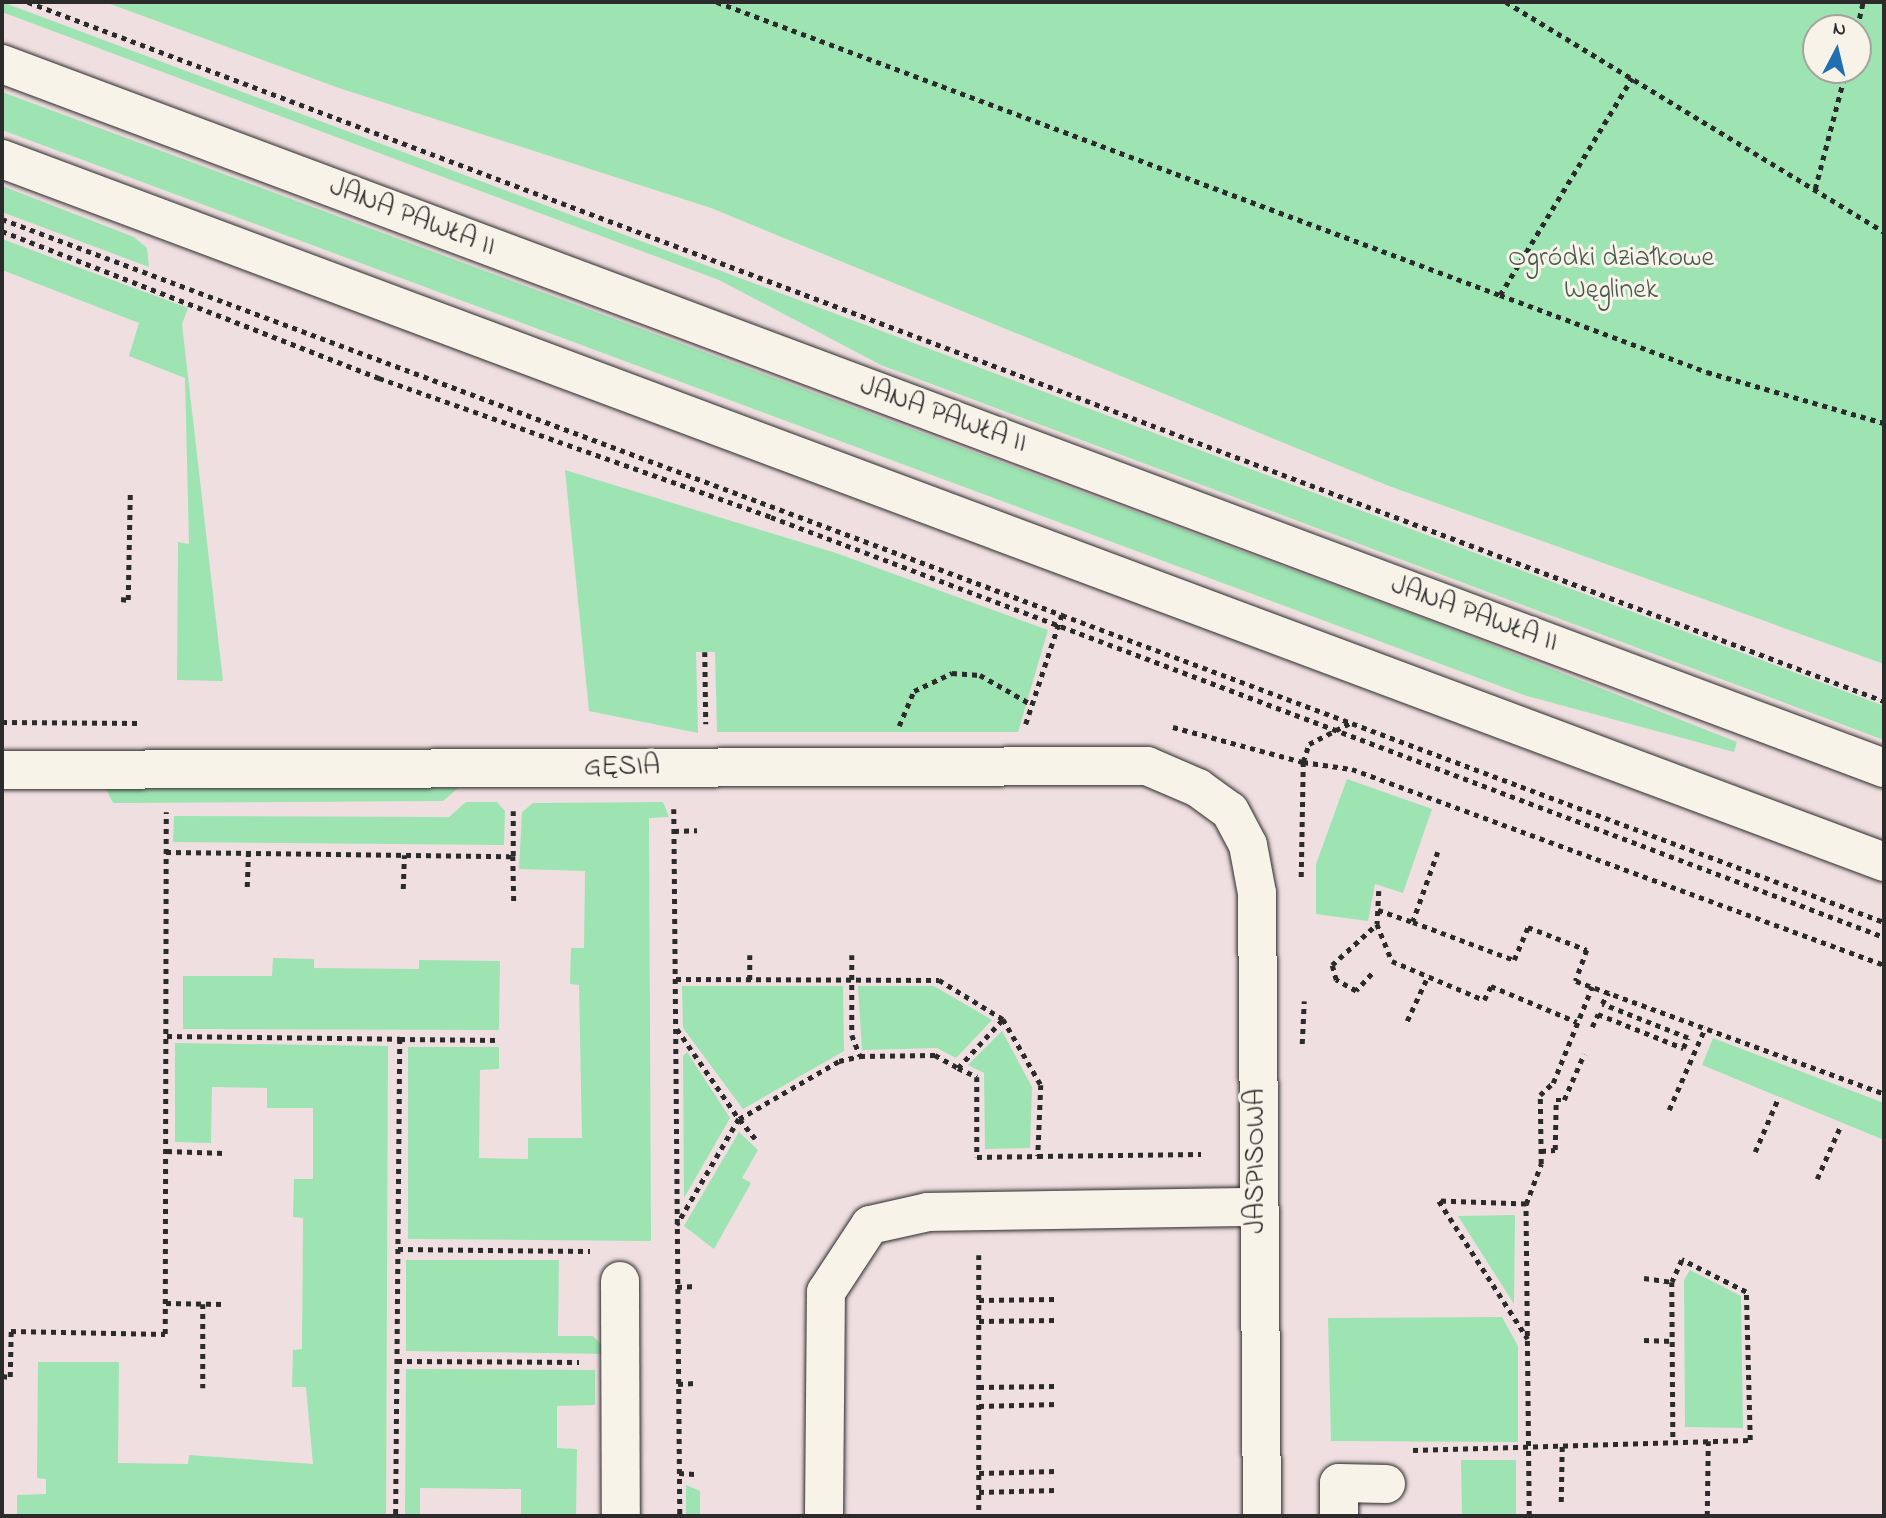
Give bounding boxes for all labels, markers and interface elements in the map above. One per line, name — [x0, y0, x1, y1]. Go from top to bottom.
north arrow — [1802, 14, 1872, 84]
text: N — [1831, 15, 1847, 44]
street label: JANA PAWŁA II — [324, 171, 500, 265]
park label: Ogródki działkowe Węglinek — [1508, 242, 1714, 308]
street label: JANA PAWŁA II — [855, 370, 1031, 462]
street label: JANA PAWŁA II — [1386, 569, 1562, 661]
street label: GĘSIA — [584, 751, 660, 785]
street label: JASPISOWA — [1240, 1088, 1274, 1234]

